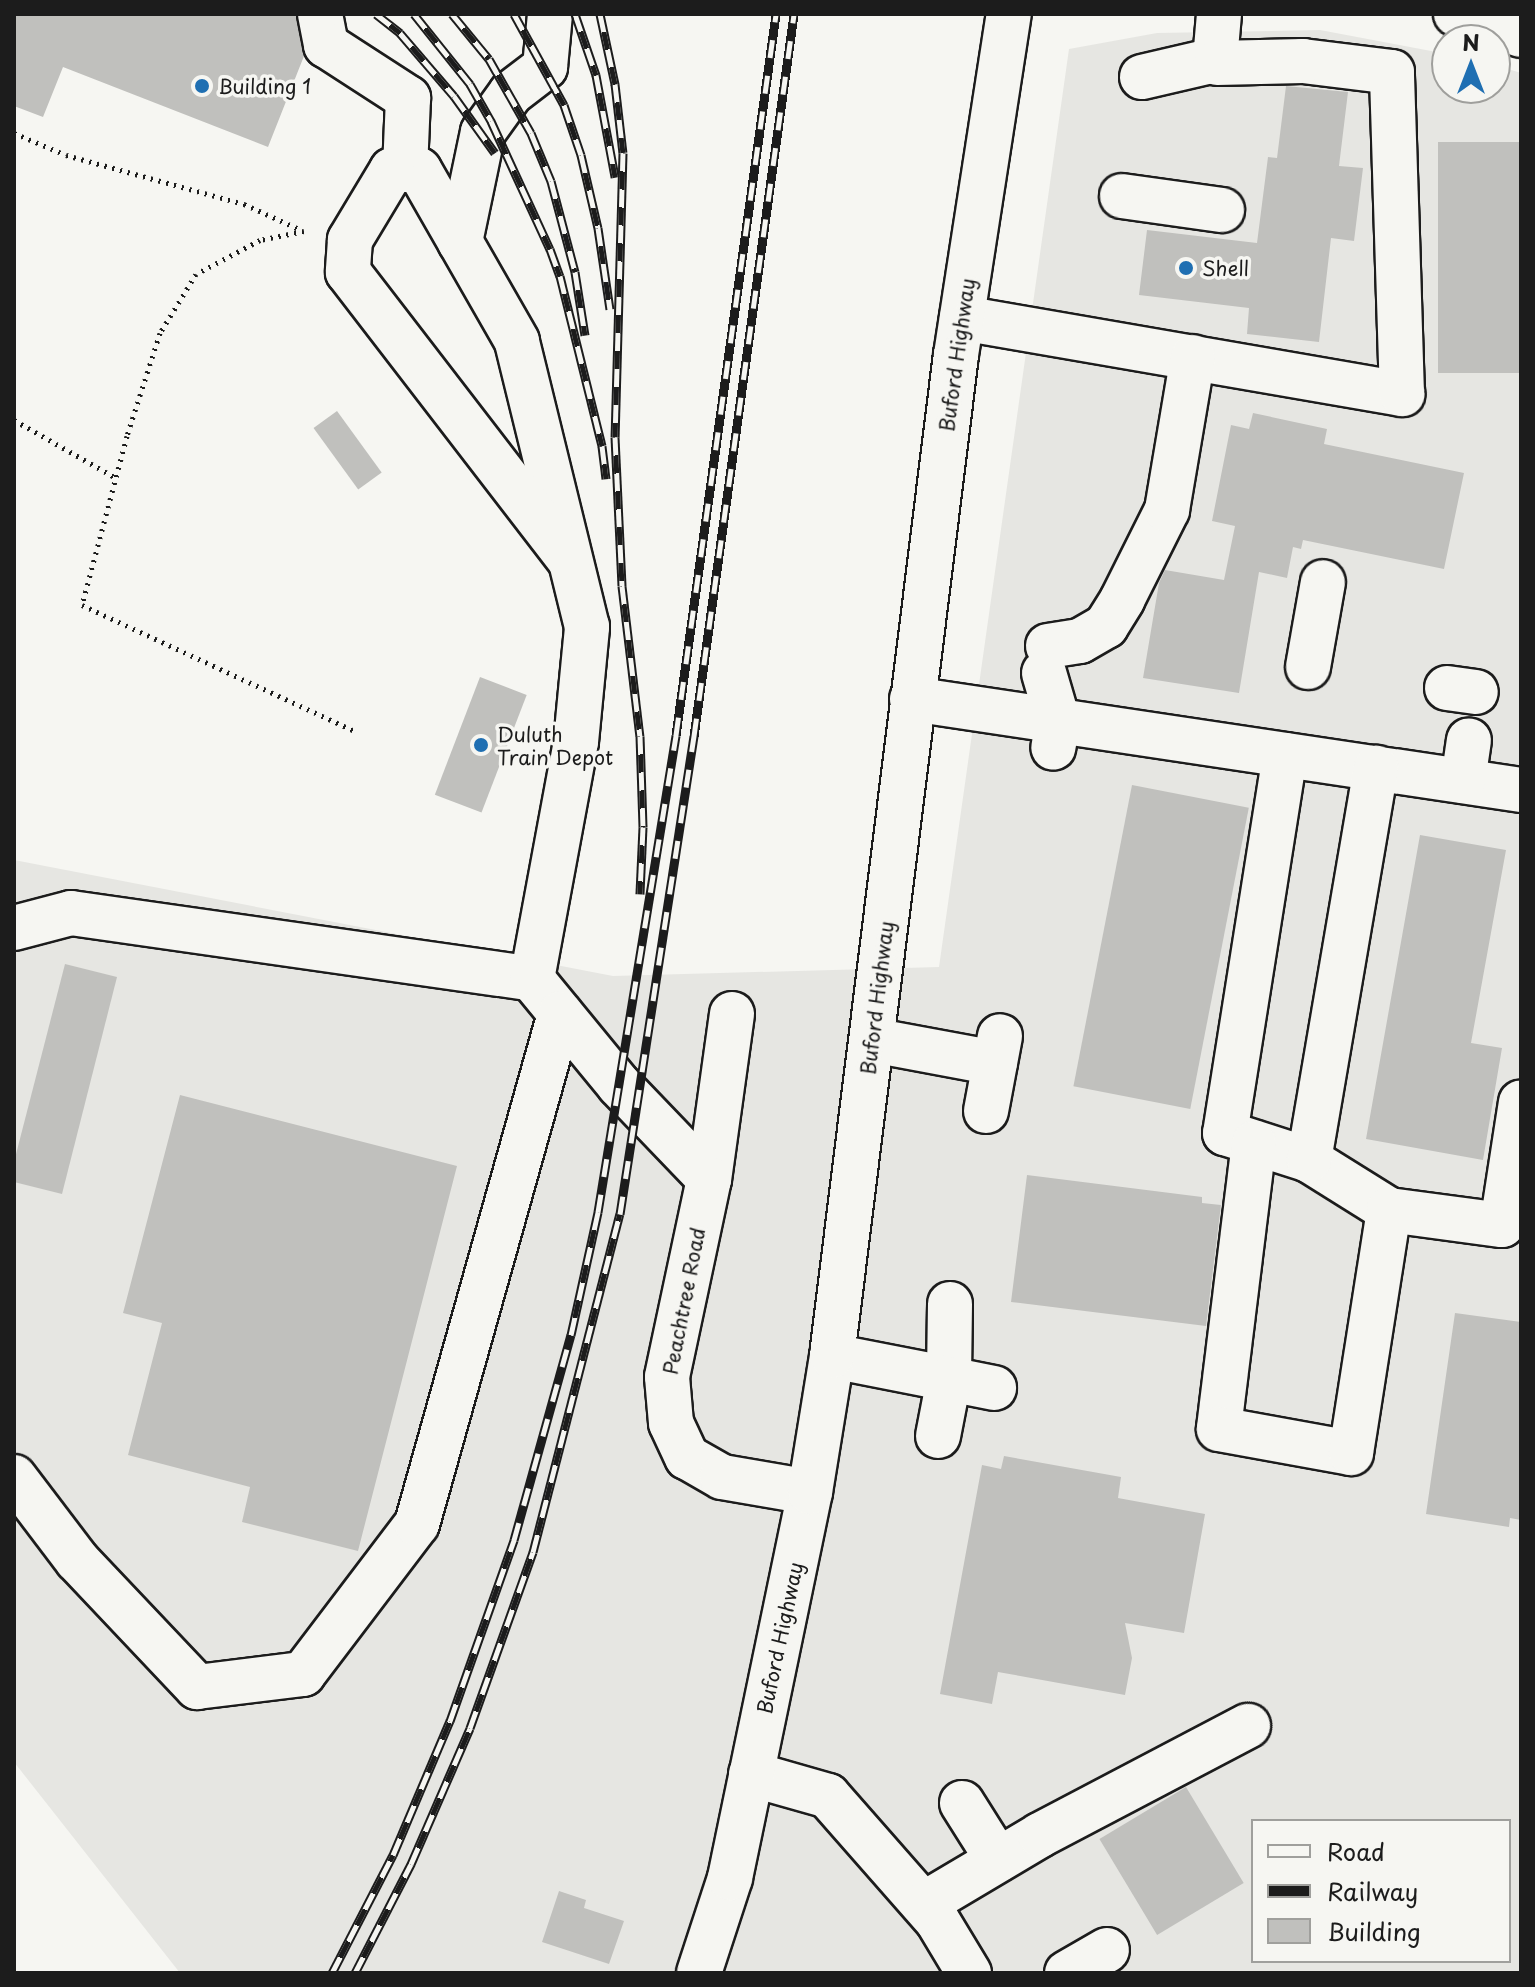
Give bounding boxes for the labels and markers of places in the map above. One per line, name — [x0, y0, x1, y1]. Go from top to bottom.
place label: Building 1 — [218, 74, 312, 98]
marker: Building 1 — [193, 77, 211, 95]
place label: Shell — [1202, 256, 1249, 280]
marker: Shell — [1177, 259, 1195, 277]
place label: Duluth Train Depot — [497, 722, 613, 769]
marker: Duluth Train Depot — [472, 736, 490, 754]

